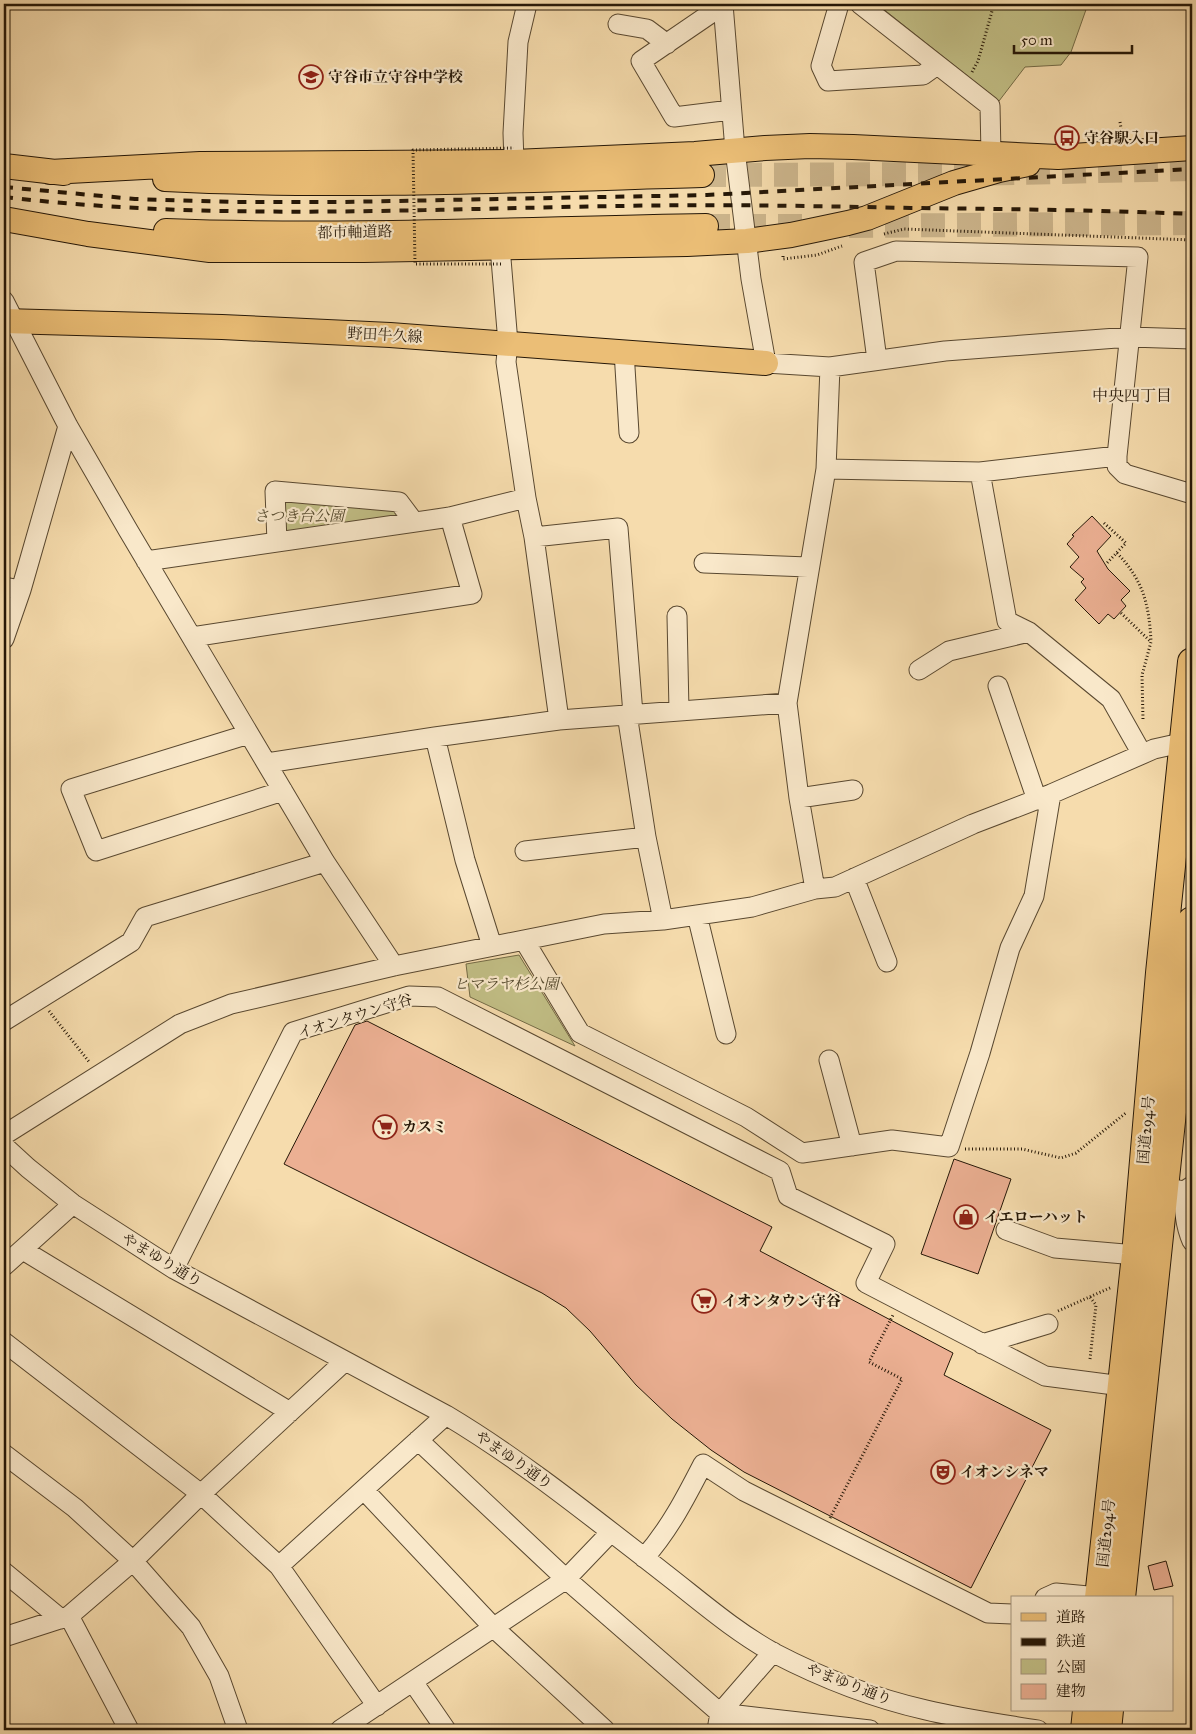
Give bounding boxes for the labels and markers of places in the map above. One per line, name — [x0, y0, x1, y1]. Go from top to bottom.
school or university icon: 守谷市立守谷中学校 — [298, 64, 324, 90]
place label: 守谷市立守谷中学校 — [328, 68, 463, 86]
bus stop icon: 守谷駅入口 — [1054, 125, 1080, 151]
place label: 守谷駅入口 — [1084, 129, 1159, 147]
supermarket icon: カスミ — [372, 1114, 398, 1140]
place label: カスミ — [402, 1118, 447, 1136]
shop icon: イエローハット — [953, 1204, 979, 1230]
place label: イエローハット — [984, 1208, 1088, 1226]
supermarket icon: イオンタウン守谷 — [691, 1288, 717, 1314]
place label: イオンタウン守谷 — [722, 1292, 841, 1310]
theatre icon: イオンシネマ — [930, 1459, 956, 1485]
place label: イオンシネマ — [960, 1463, 1049, 1481]

